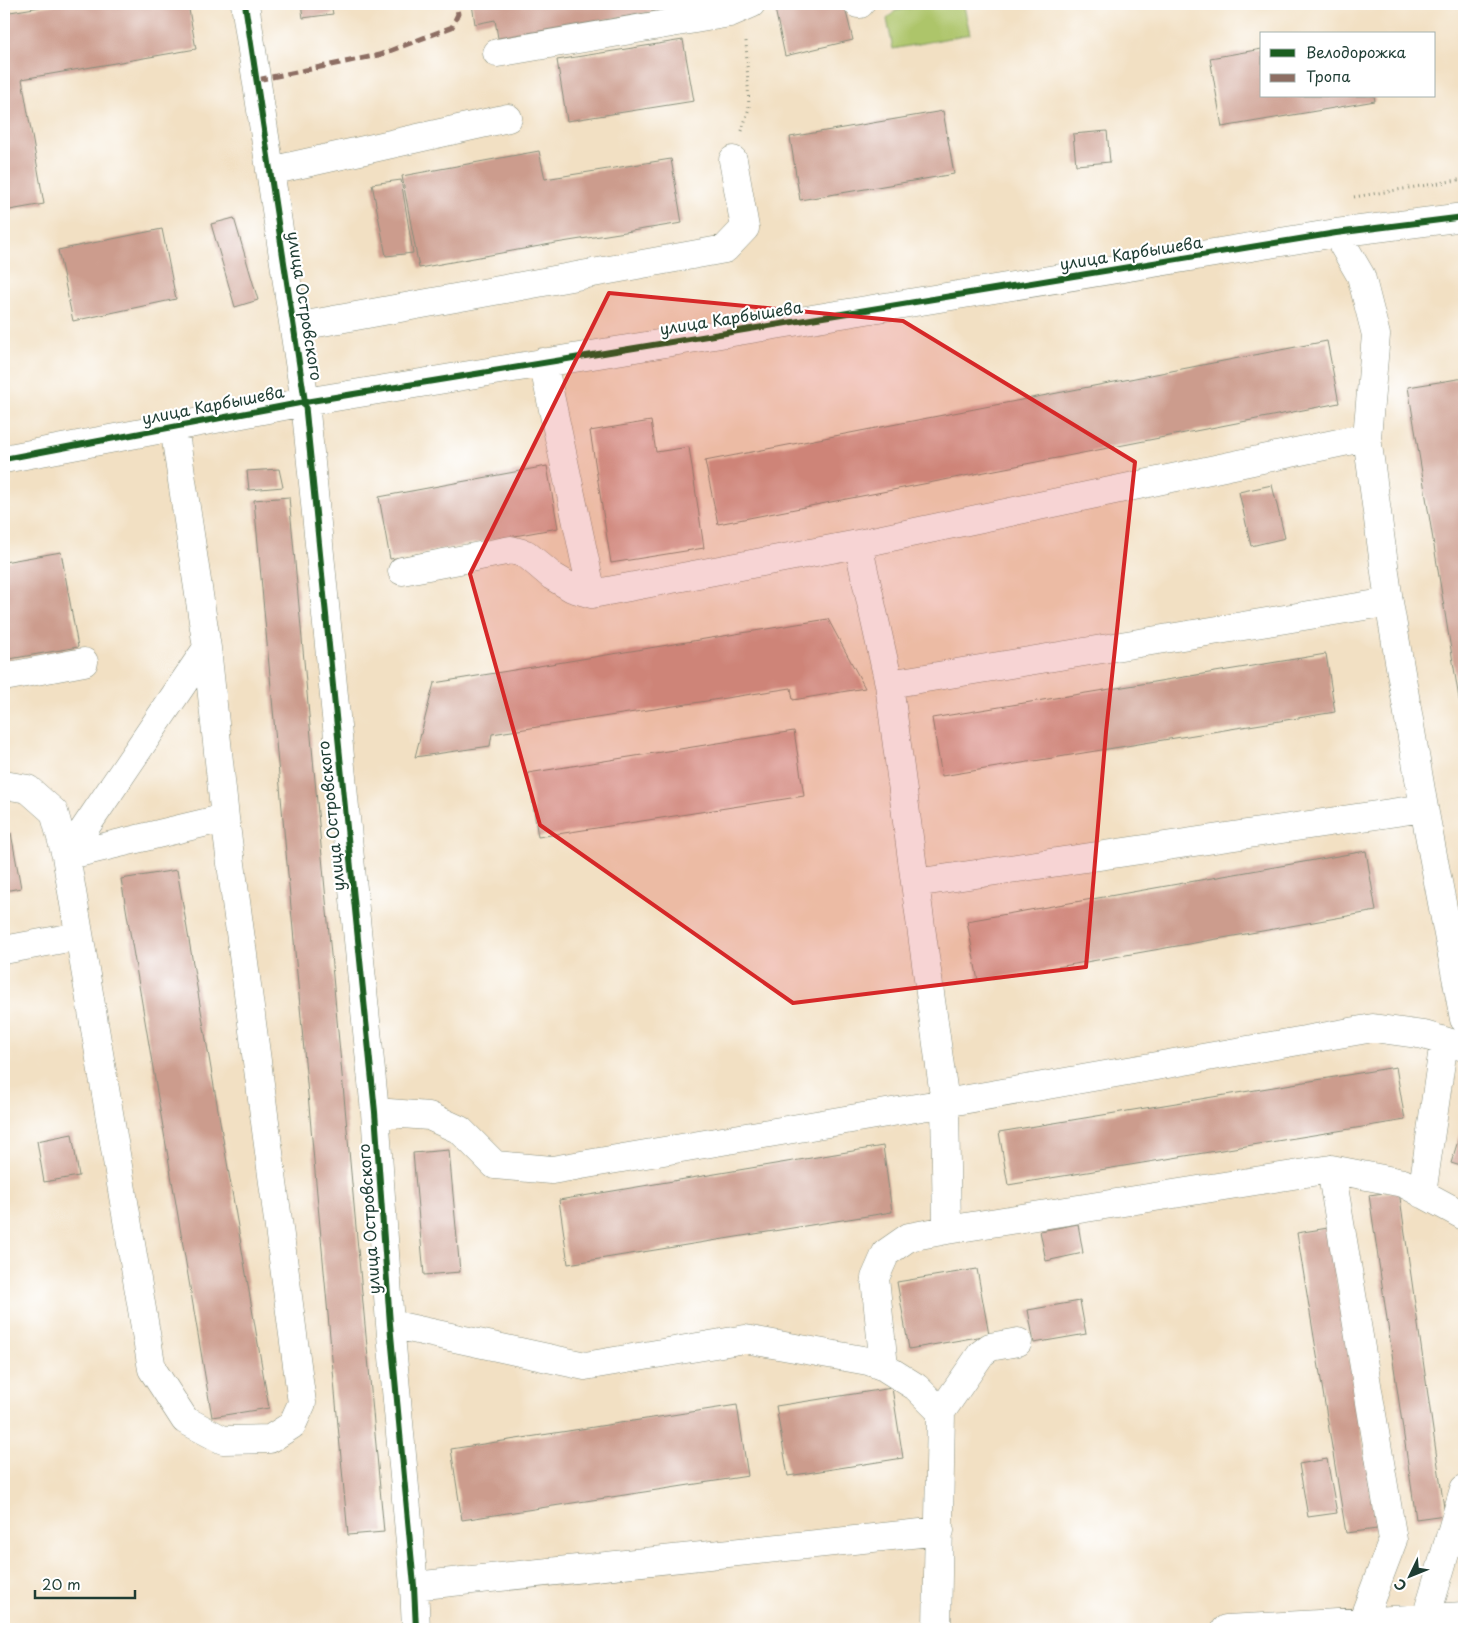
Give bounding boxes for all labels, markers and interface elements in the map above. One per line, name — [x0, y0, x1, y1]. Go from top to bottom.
legend — [1260, 32, 1436, 98]
text: Велодорожка — [1306, 40, 1407, 63]
text: Тропа — [1306, 64, 1351, 87]
street label: улица Островского — [282, 229, 330, 382]
street label: улица Карбышева — [1058, 229, 1204, 275]
street label: улица Карбышева — [658, 294, 804, 340]
street label: улица Карбышева — [140, 378, 286, 430]
street label: улица Островского — [310, 740, 350, 892]
street label: улица Островского — [351, 1143, 385, 1295]
north arrow — [1386, 1550, 1436, 1600]
scale bar — [35, 1568, 135, 1600]
text: 20 m — [42, 1572, 81, 1595]
text: С — [1389, 1574, 1411, 1596]

